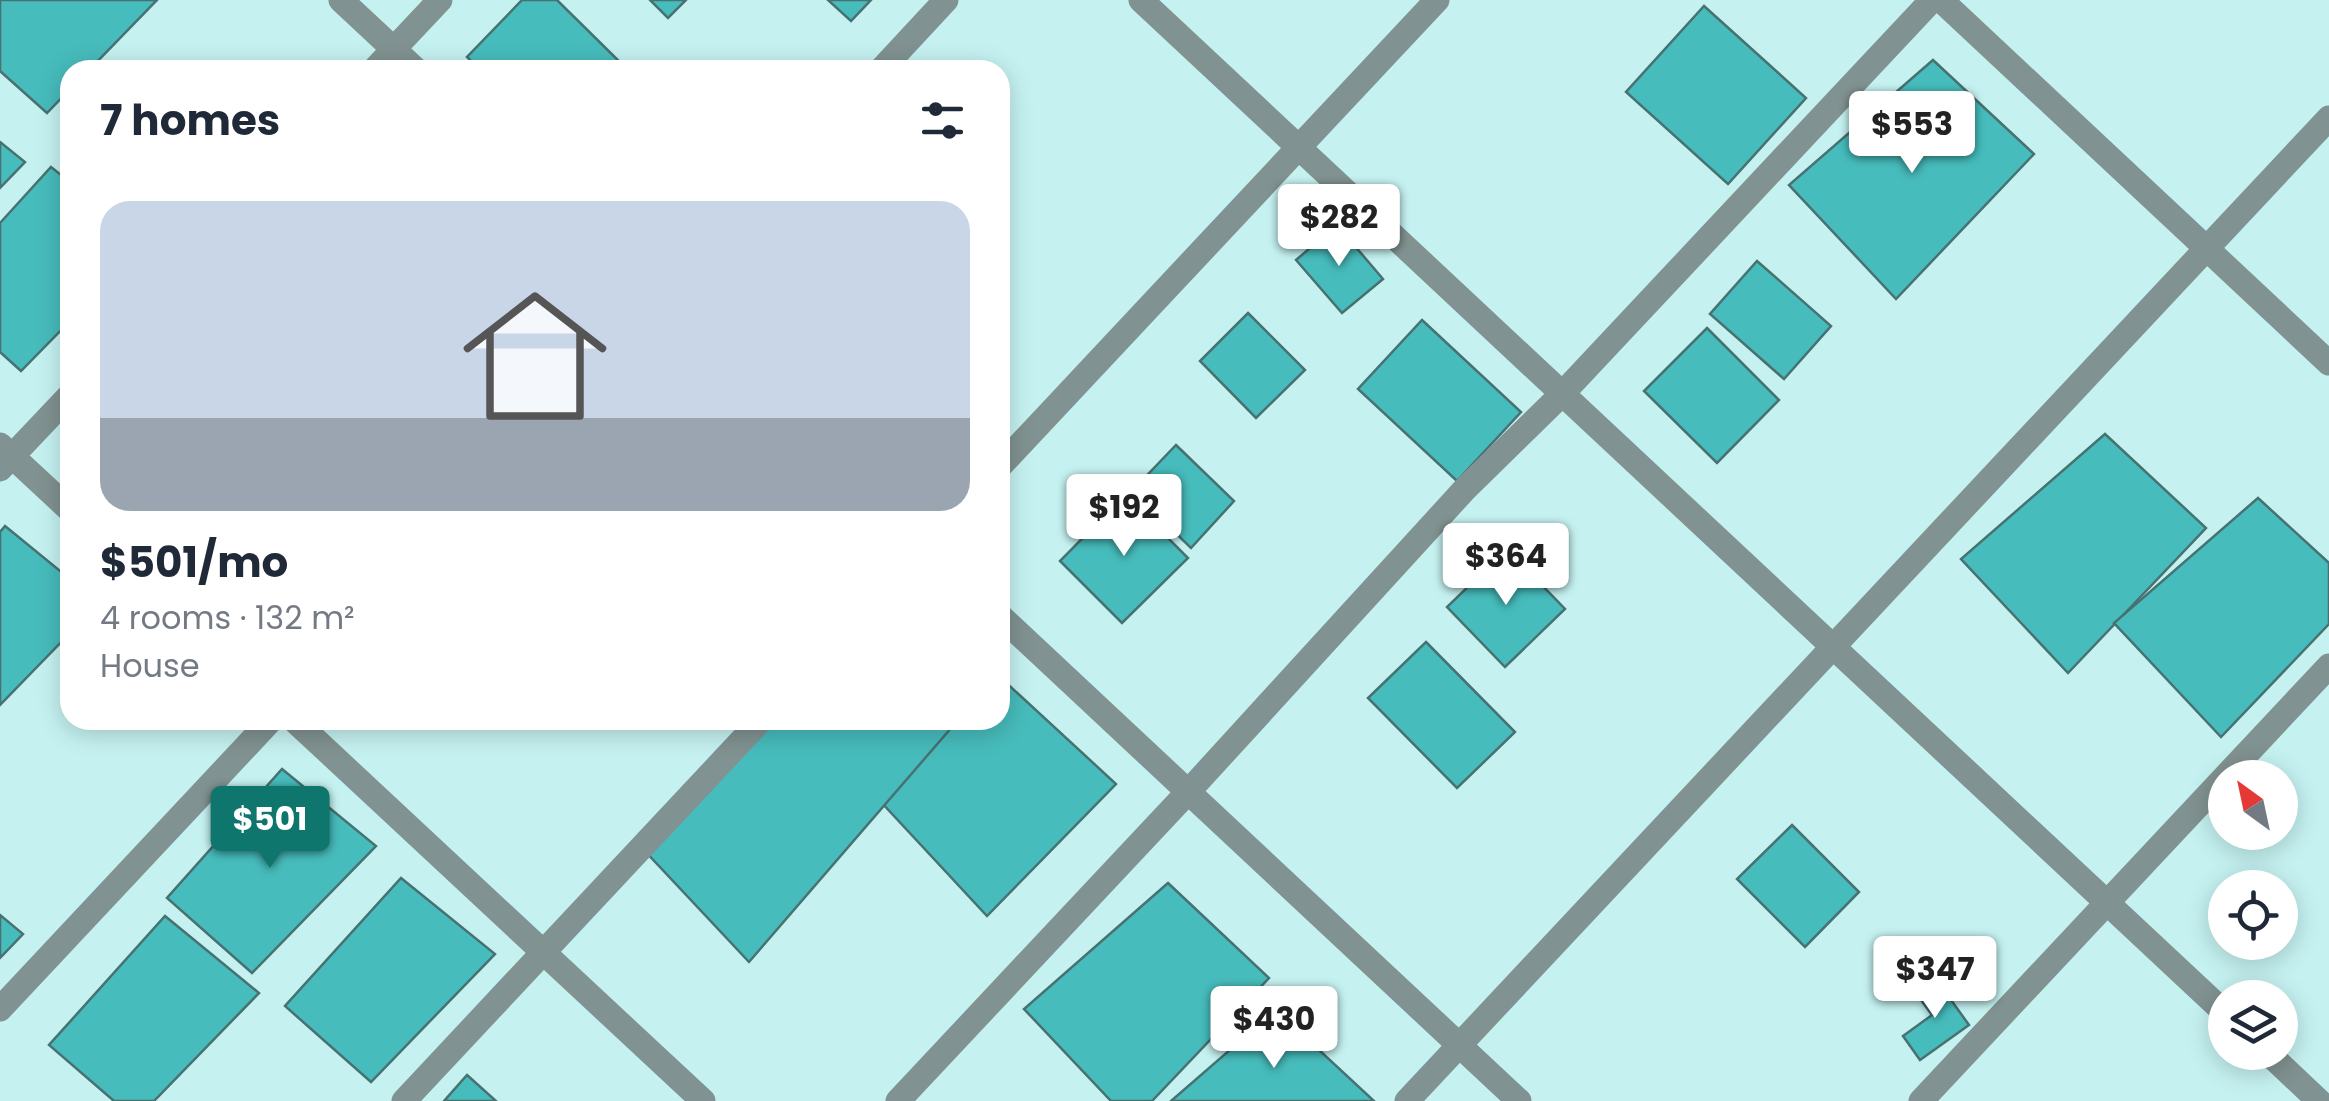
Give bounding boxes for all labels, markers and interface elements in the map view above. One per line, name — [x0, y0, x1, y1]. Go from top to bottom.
text: 7 homes — [100, 91, 280, 150]
pin: $553 — [1853, 91, 1971, 176]
icon: filters — [915, 93, 970, 148]
text: $553 — [1871, 101, 1953, 146]
pin: $282 — [1280, 184, 1398, 269]
text: $282 — [1300, 194, 1378, 239]
icon: home — [445, 266, 625, 446]
pin: $192 — [1065, 474, 1183, 559]
text: $192 — [1088, 484, 1160, 529]
pin: $364 — [1447, 523, 1565, 608]
text: $501/mo — [100, 533, 288, 592]
text: $364 — [1465, 533, 1547, 578]
text: 4 rooms · 132 m² — [100, 595, 355, 640]
text: House — [100, 643, 200, 688]
north arrow — [2208, 760, 2298, 850]
map controls — [2208, 760, 2298, 1070]
pin: $501 — [211, 786, 329, 871]
text: $501 — [233, 796, 307, 841]
button: locate — [2208, 870, 2298, 960]
pin: $347 — [1876, 936, 1994, 1021]
text: $347 — [1895, 946, 1975, 991]
button: layers — [2208, 980, 2298, 1070]
pin: $430 — [1215, 986, 1333, 1071]
text: $430 — [1233, 996, 1315, 1041]

